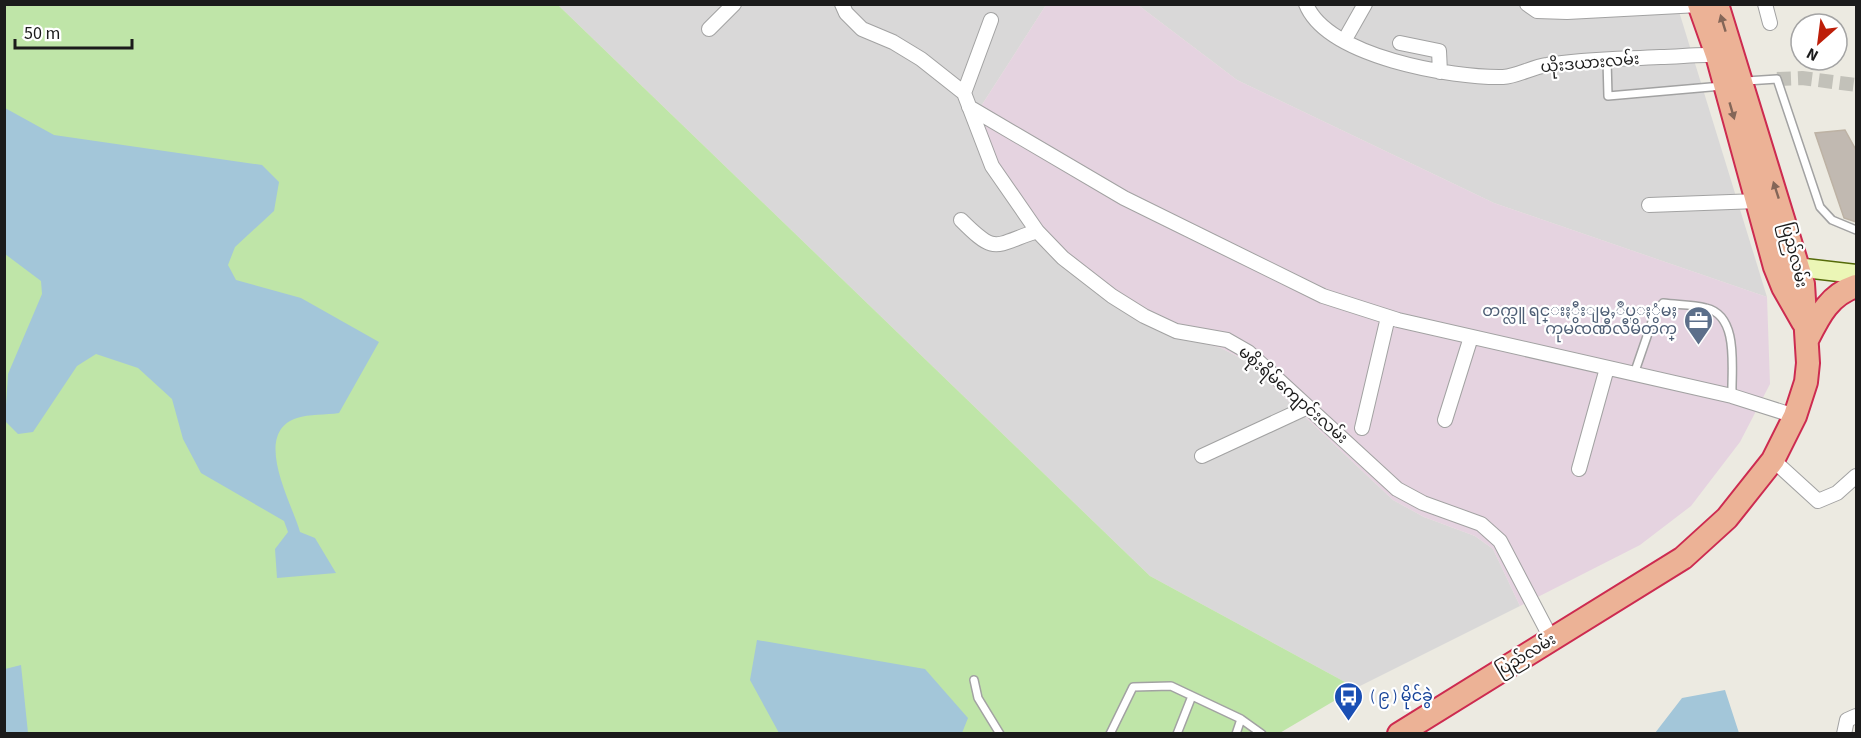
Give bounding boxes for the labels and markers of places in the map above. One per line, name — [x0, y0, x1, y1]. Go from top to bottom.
place label: တက္လူ ရင္းႏွီးျမႇဳပ္ႏွံမႈ ကုမၸဏီလီမိတက္ — [1482, 300, 1677, 343]
office icon: တက္လူ ရင္းႏွီးျမႇဳပ္ႏွံမႈ ကုမၸဏီလီမိတက္ — [1682, 304, 1714, 346]
bus stop icon: ( ၉ ) မိုင်ခွဲ — [1333, 680, 1365, 722]
place label: ( ၉ ) မိုင်ခွဲ — [1370, 684, 1433, 710]

